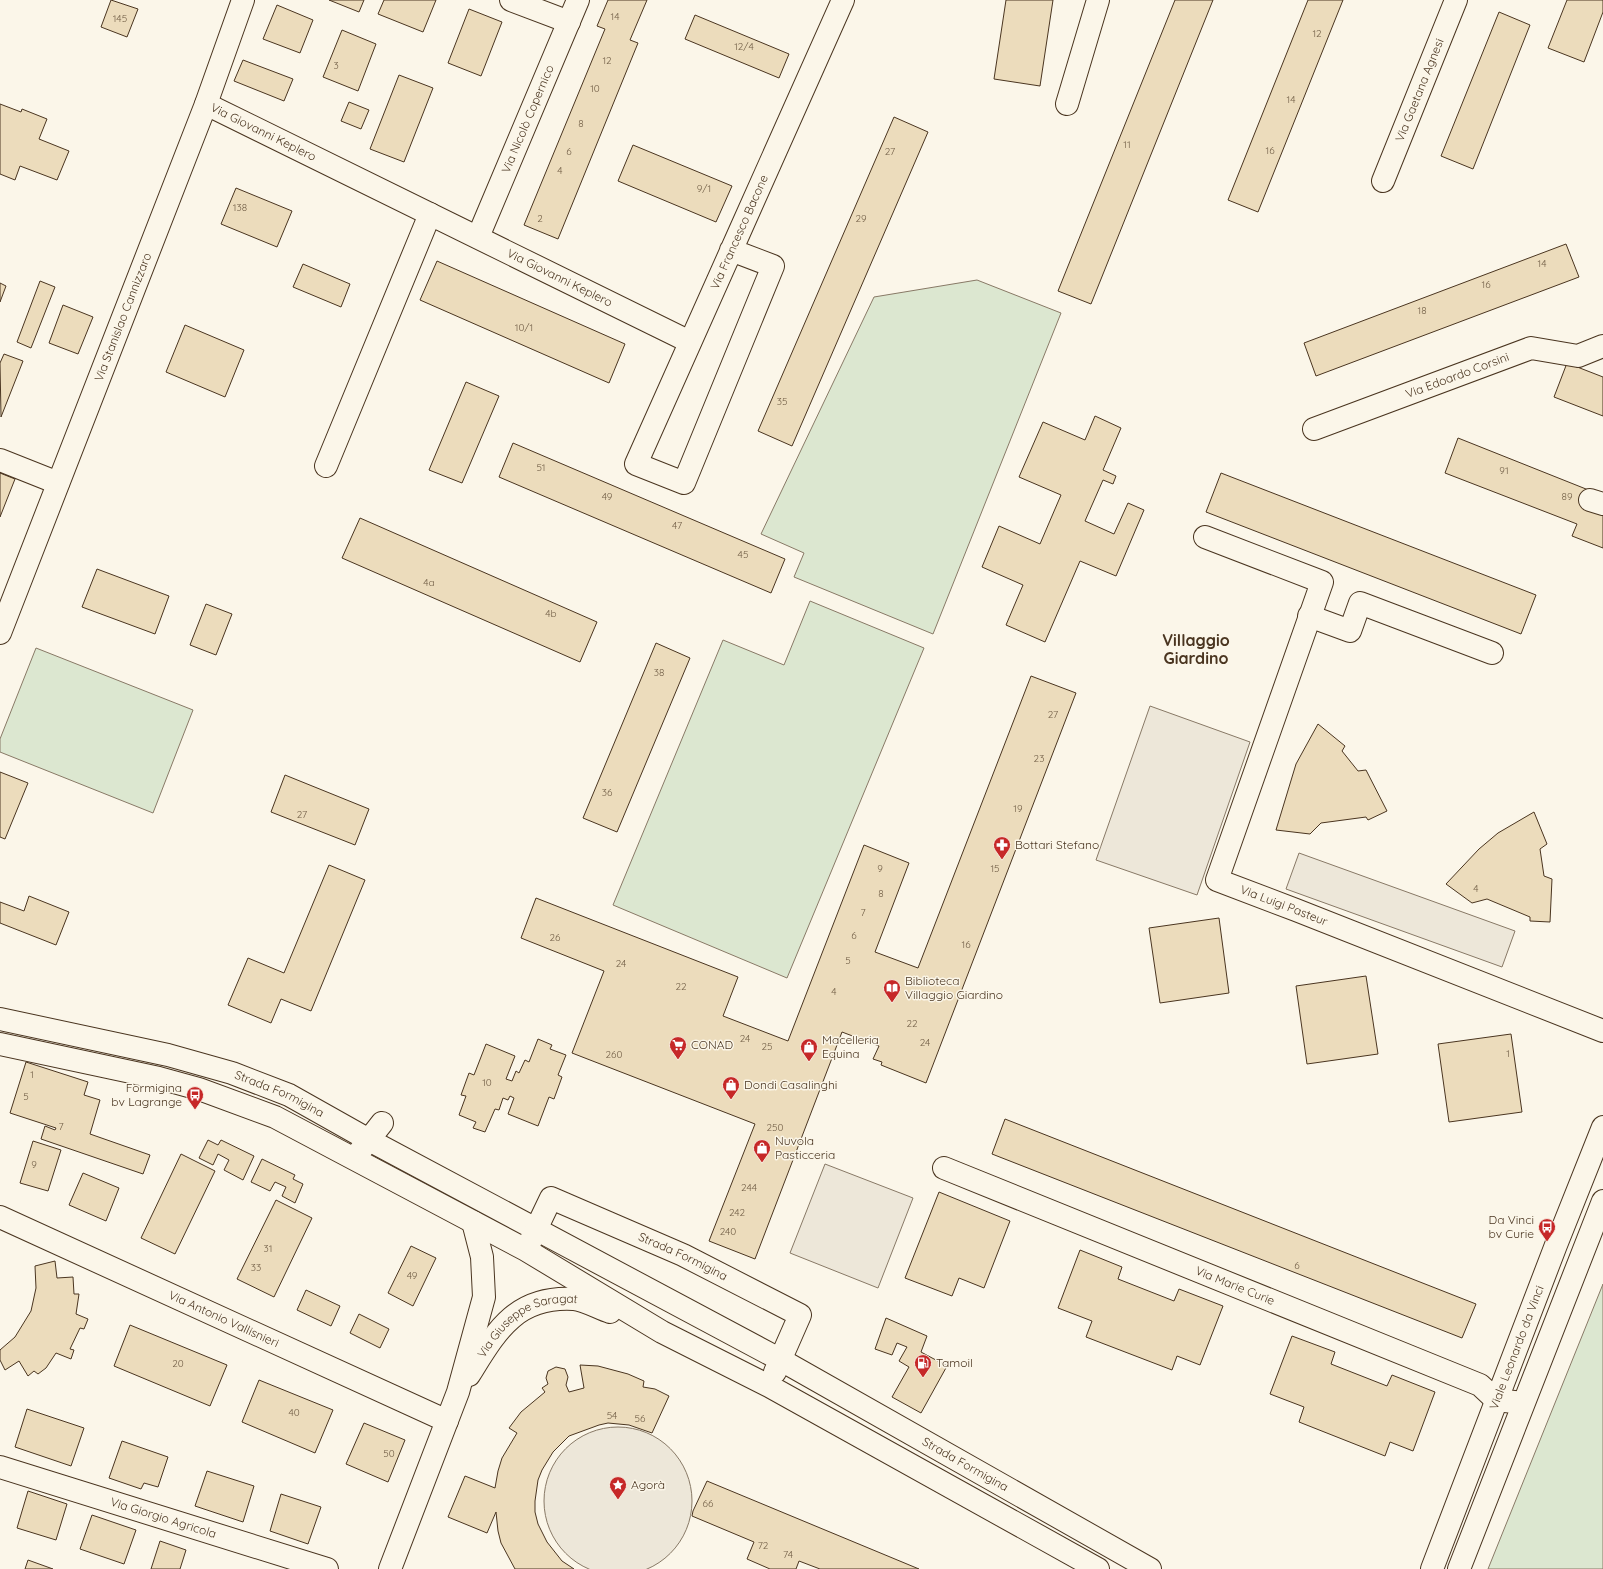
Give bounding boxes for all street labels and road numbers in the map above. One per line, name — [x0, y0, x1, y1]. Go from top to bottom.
street label: Via Gaetana Agnesi — [1392, 36, 1447, 144]
street label: Via Nicolò Copernico — [498, 63, 557, 175]
street label: Via Giovanni Keplero — [208, 100, 319, 164]
street label: Via Francesco Bacone — [707, 172, 771, 292]
street label: Via Giovanni Keplero — [505, 245, 615, 310]
street label: Via Stanislao Cannizzaro — [91, 250, 154, 383]
street label: Via Edoardo Corsini — [1403, 349, 1511, 401]
street label: Via Luigi Pasteur — [1238, 882, 1330, 929]
street label: Strada Formigina — [233, 1067, 327, 1120]
street label: Strada Formigina — [636, 1229, 730, 1284]
street label: Via Marie Curie — [1193, 1263, 1277, 1308]
street label: Viale Leonardo da Vinci — [1486, 1283, 1547, 1412]
street label: Via Antonio Vallisnieri — [167, 1287, 281, 1350]
street label: Via Giuseppe Saragat — [474, 1291, 579, 1360]
street label: Strada Formigina — [920, 1434, 1011, 1494]
street label: Via Giorgio Agricola — [108, 1494, 218, 1541]

